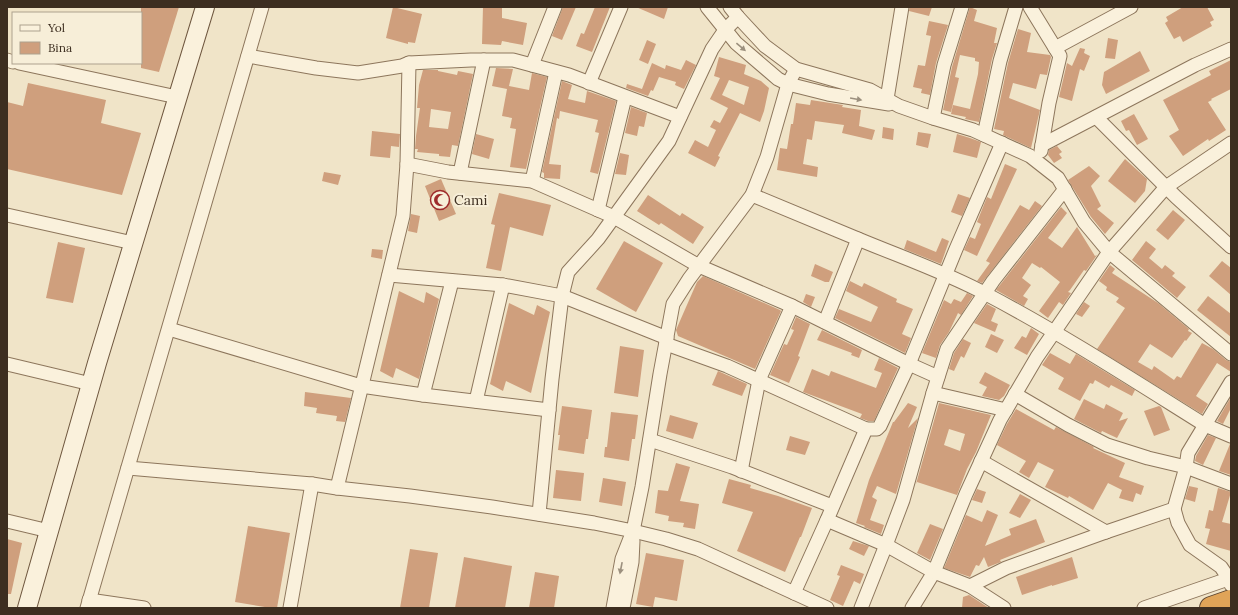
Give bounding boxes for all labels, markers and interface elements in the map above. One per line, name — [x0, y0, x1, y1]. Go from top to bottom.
legend — [12, 12, 142, 64]
text: Yol — [47, 20, 65, 35]
text: Bina — [48, 40, 72, 55]
one-way arrow — [735, 43, 746, 52]
one-way arrow — [850, 96, 862, 102]
mosque icon: Cami — [429, 189, 451, 211]
place label: Cami — [454, 191, 488, 209]
one-way arrow — [617, 562, 623, 574]

